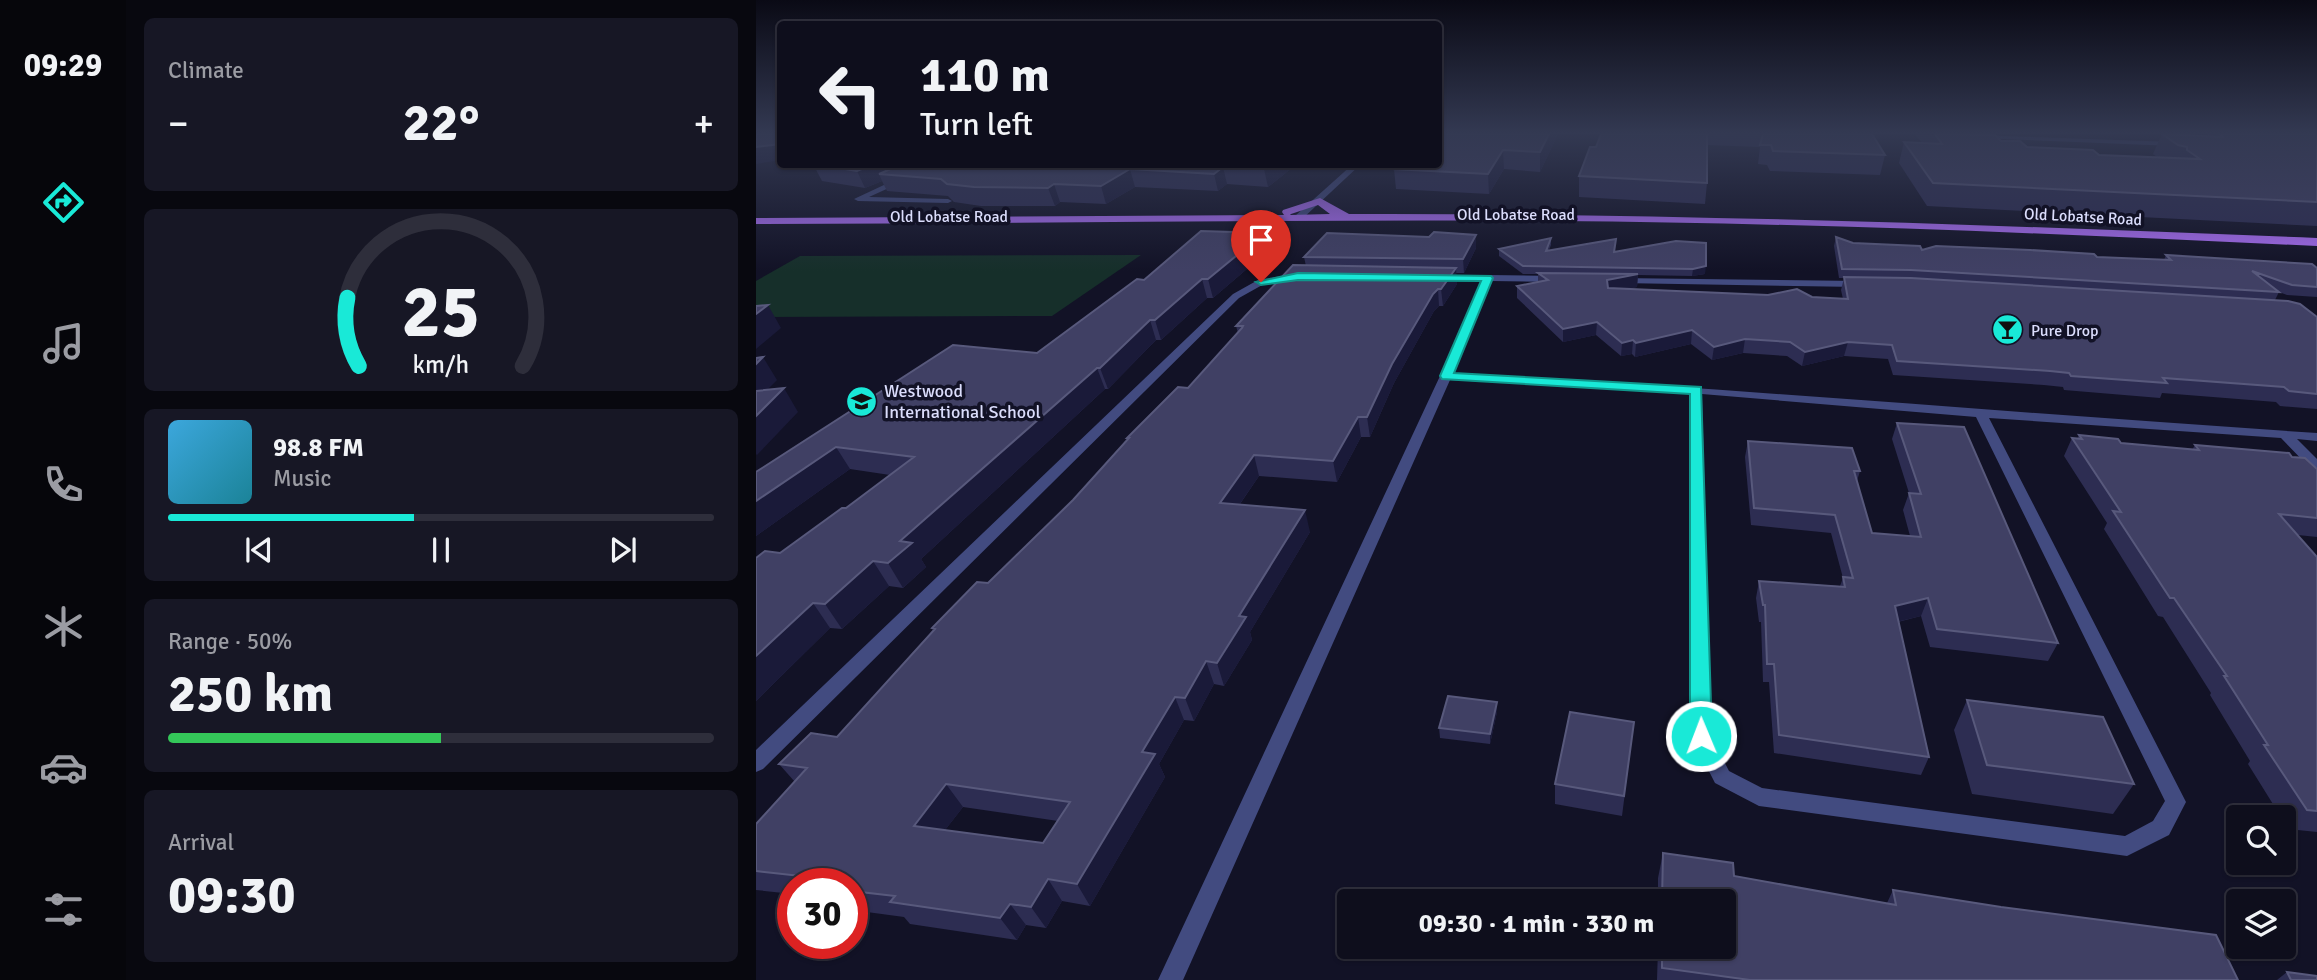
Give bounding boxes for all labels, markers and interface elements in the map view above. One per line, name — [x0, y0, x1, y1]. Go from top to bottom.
text: 110 m — [920, 45, 1050, 105]
text: 09:29 — [24, 46, 102, 85]
icon: left — [805, 49, 896, 140]
text: Climate — [168, 56, 244, 85]
text: 22° — [403, 91, 479, 155]
text: − — [168, 100, 189, 147]
text: + — [693, 100, 714, 147]
text: Turn left — [920, 105, 1033, 144]
icon: directions — [39, 178, 88, 227]
street label: Old Lobatse Road — [2023, 204, 2142, 230]
street label: Old Lobatse Road — [1457, 205, 1575, 225]
street label: Old Lobatse Road — [890, 207, 1008, 227]
pin — [1231, 210, 1291, 282]
icon: arrive — [1242, 221, 1280, 259]
text: 25 — [402, 268, 480, 357]
bar icon: Pure Drop — [1991, 313, 2025, 347]
icon: music — [39, 319, 88, 368]
place label: Pure Drop — [2031, 321, 2098, 341]
text: km/h — [413, 348, 469, 379]
place label: Westwood International School — [884, 380, 1041, 423]
school or university icon: Westwood International School — [844, 384, 878, 418]
text: 98.8 FM — [273, 432, 364, 464]
icon: phone — [39, 460, 88, 509]
text: Music — [273, 464, 331, 493]
icon: previous — [240, 531, 278, 569]
icon: pause — [422, 531, 460, 569]
icon: next — [604, 531, 642, 569]
icon: climate — [39, 602, 88, 651]
text: Range · 50% — [168, 627, 292, 656]
text: 250 km — [168, 662, 333, 726]
position arrow — [1664, 699, 1738, 773]
icon: car — [39, 743, 88, 792]
map controls — [2226, 805, 2296, 959]
button: search — [2226, 805, 2296, 875]
text: Arrival — [168, 828, 234, 857]
text: 09:30 — [168, 863, 296, 927]
speed limit sign: 30 — [777, 868, 868, 959]
icon: filters — [39, 885, 88, 934]
button: layers — [2226, 889, 2296, 959]
text: 09:30 · 1 min · 330 m — [1419, 908, 1654, 940]

